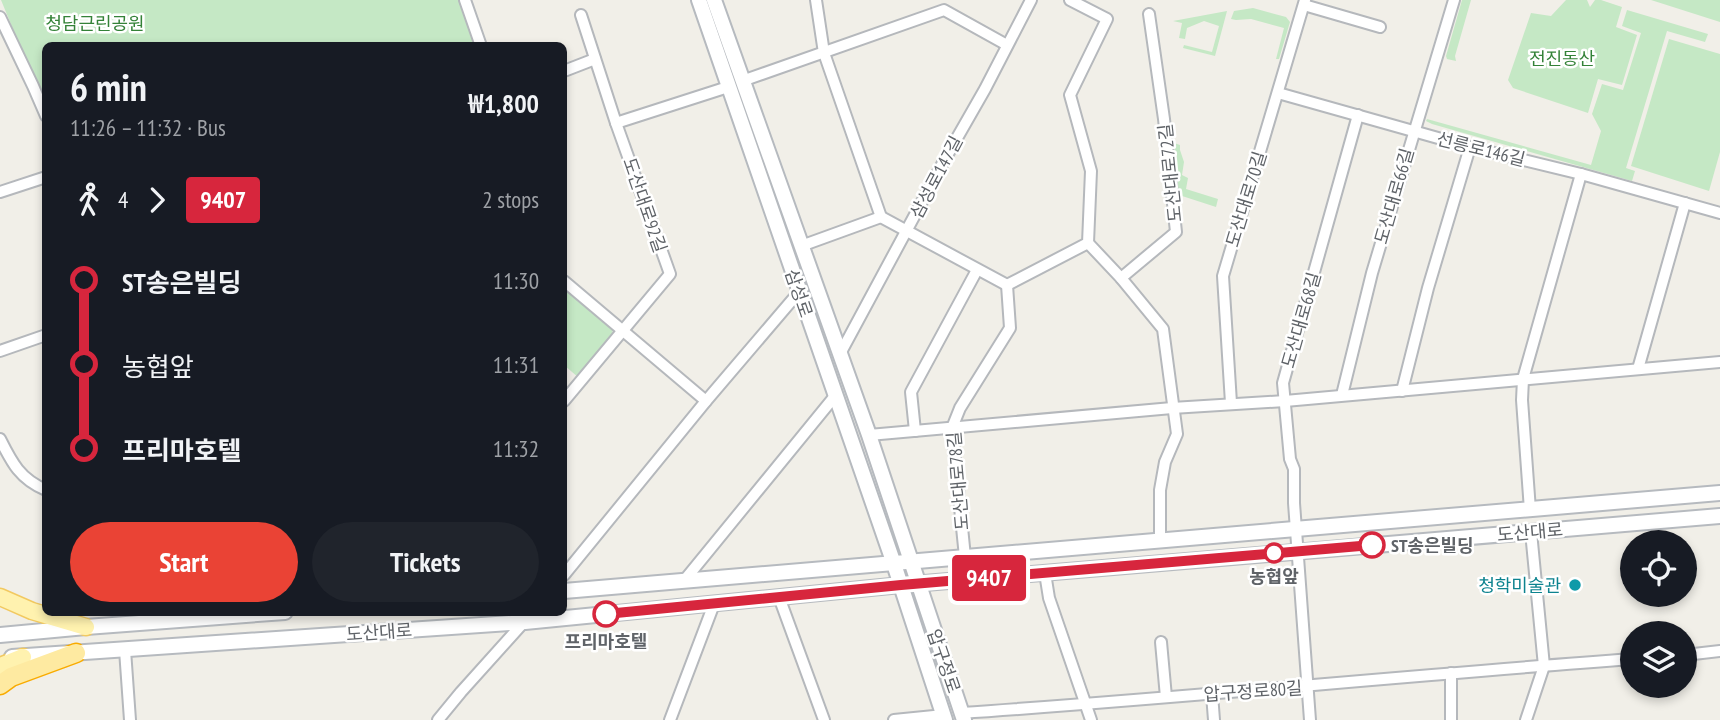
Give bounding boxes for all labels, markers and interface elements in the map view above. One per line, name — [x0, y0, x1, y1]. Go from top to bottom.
park label: 청담근린공원 — [45, 12, 145, 35]
park label: 전진동산 — [1529, 47, 1595, 70]
text: 6 min — [70, 62, 147, 111]
text: ₩1,800 — [468, 87, 539, 120]
text: 11:26 – 11:32 · Bus — [70, 113, 226, 142]
street label: 도산대로72길 — [1153, 123, 1187, 223]
street label: 선릉로146길 — [1434, 127, 1528, 171]
street label: 삼성로147길 — [905, 132, 967, 222]
street label: 도산대로66길 — [1369, 145, 1419, 247]
street label: 도산대로70길 — [1221, 148, 1271, 250]
street label: 도산대로92길 — [618, 154, 672, 256]
icon: walk — [70, 181, 108, 219]
icon: forward — [138, 181, 176, 219]
text: 9407 — [200, 184, 246, 215]
text: 4 — [118, 185, 128, 214]
text: 2 stops — [482, 185, 539, 214]
text: ST송은빌딩 — [122, 266, 241, 299]
text: 11:30 — [493, 266, 539, 295]
street label: 삼성로 — [780, 266, 818, 320]
street label: 도산대로68길 — [1276, 269, 1326, 371]
text: 농협앞 — [122, 350, 194, 383]
text: 11:31 — [493, 350, 539, 379]
street label: 도산대로78길 — [942, 431, 974, 531]
text: 프리마호텔 — [122, 434, 242, 467]
text: 11:32 — [493, 434, 539, 463]
street label: 도산대로 — [1496, 518, 1564, 546]
button: Start — [70, 522, 298, 602]
button: Tickets — [312, 522, 539, 602]
map controls — [1620, 530, 1697, 698]
button: locate — [1620, 530, 1697, 607]
marker: ST송은빌딩 — [1359, 532, 1385, 558]
place label: ST송은빌딩 — [1391, 534, 1474, 557]
marker: 농협앞 — [1264, 543, 1284, 563]
line badge: 9407 — [940, 555, 1038, 601]
text: 9407 — [966, 562, 1012, 593]
place label: 농협앞 — [1249, 565, 1299, 588]
place label: 청학미술관 — [1478, 574, 1561, 597]
marker: 청학미술관 — [1567, 577, 1583, 593]
marker: 프리마호텔 — [593, 601, 619, 627]
street label: 도산대로 — [345, 618, 413, 646]
button: layers — [1620, 621, 1697, 698]
street label: 압구정로 — [922, 626, 966, 696]
place label: 프리마호텔 — [565, 630, 647, 653]
street label: 압구정로80길 — [1203, 676, 1303, 706]

